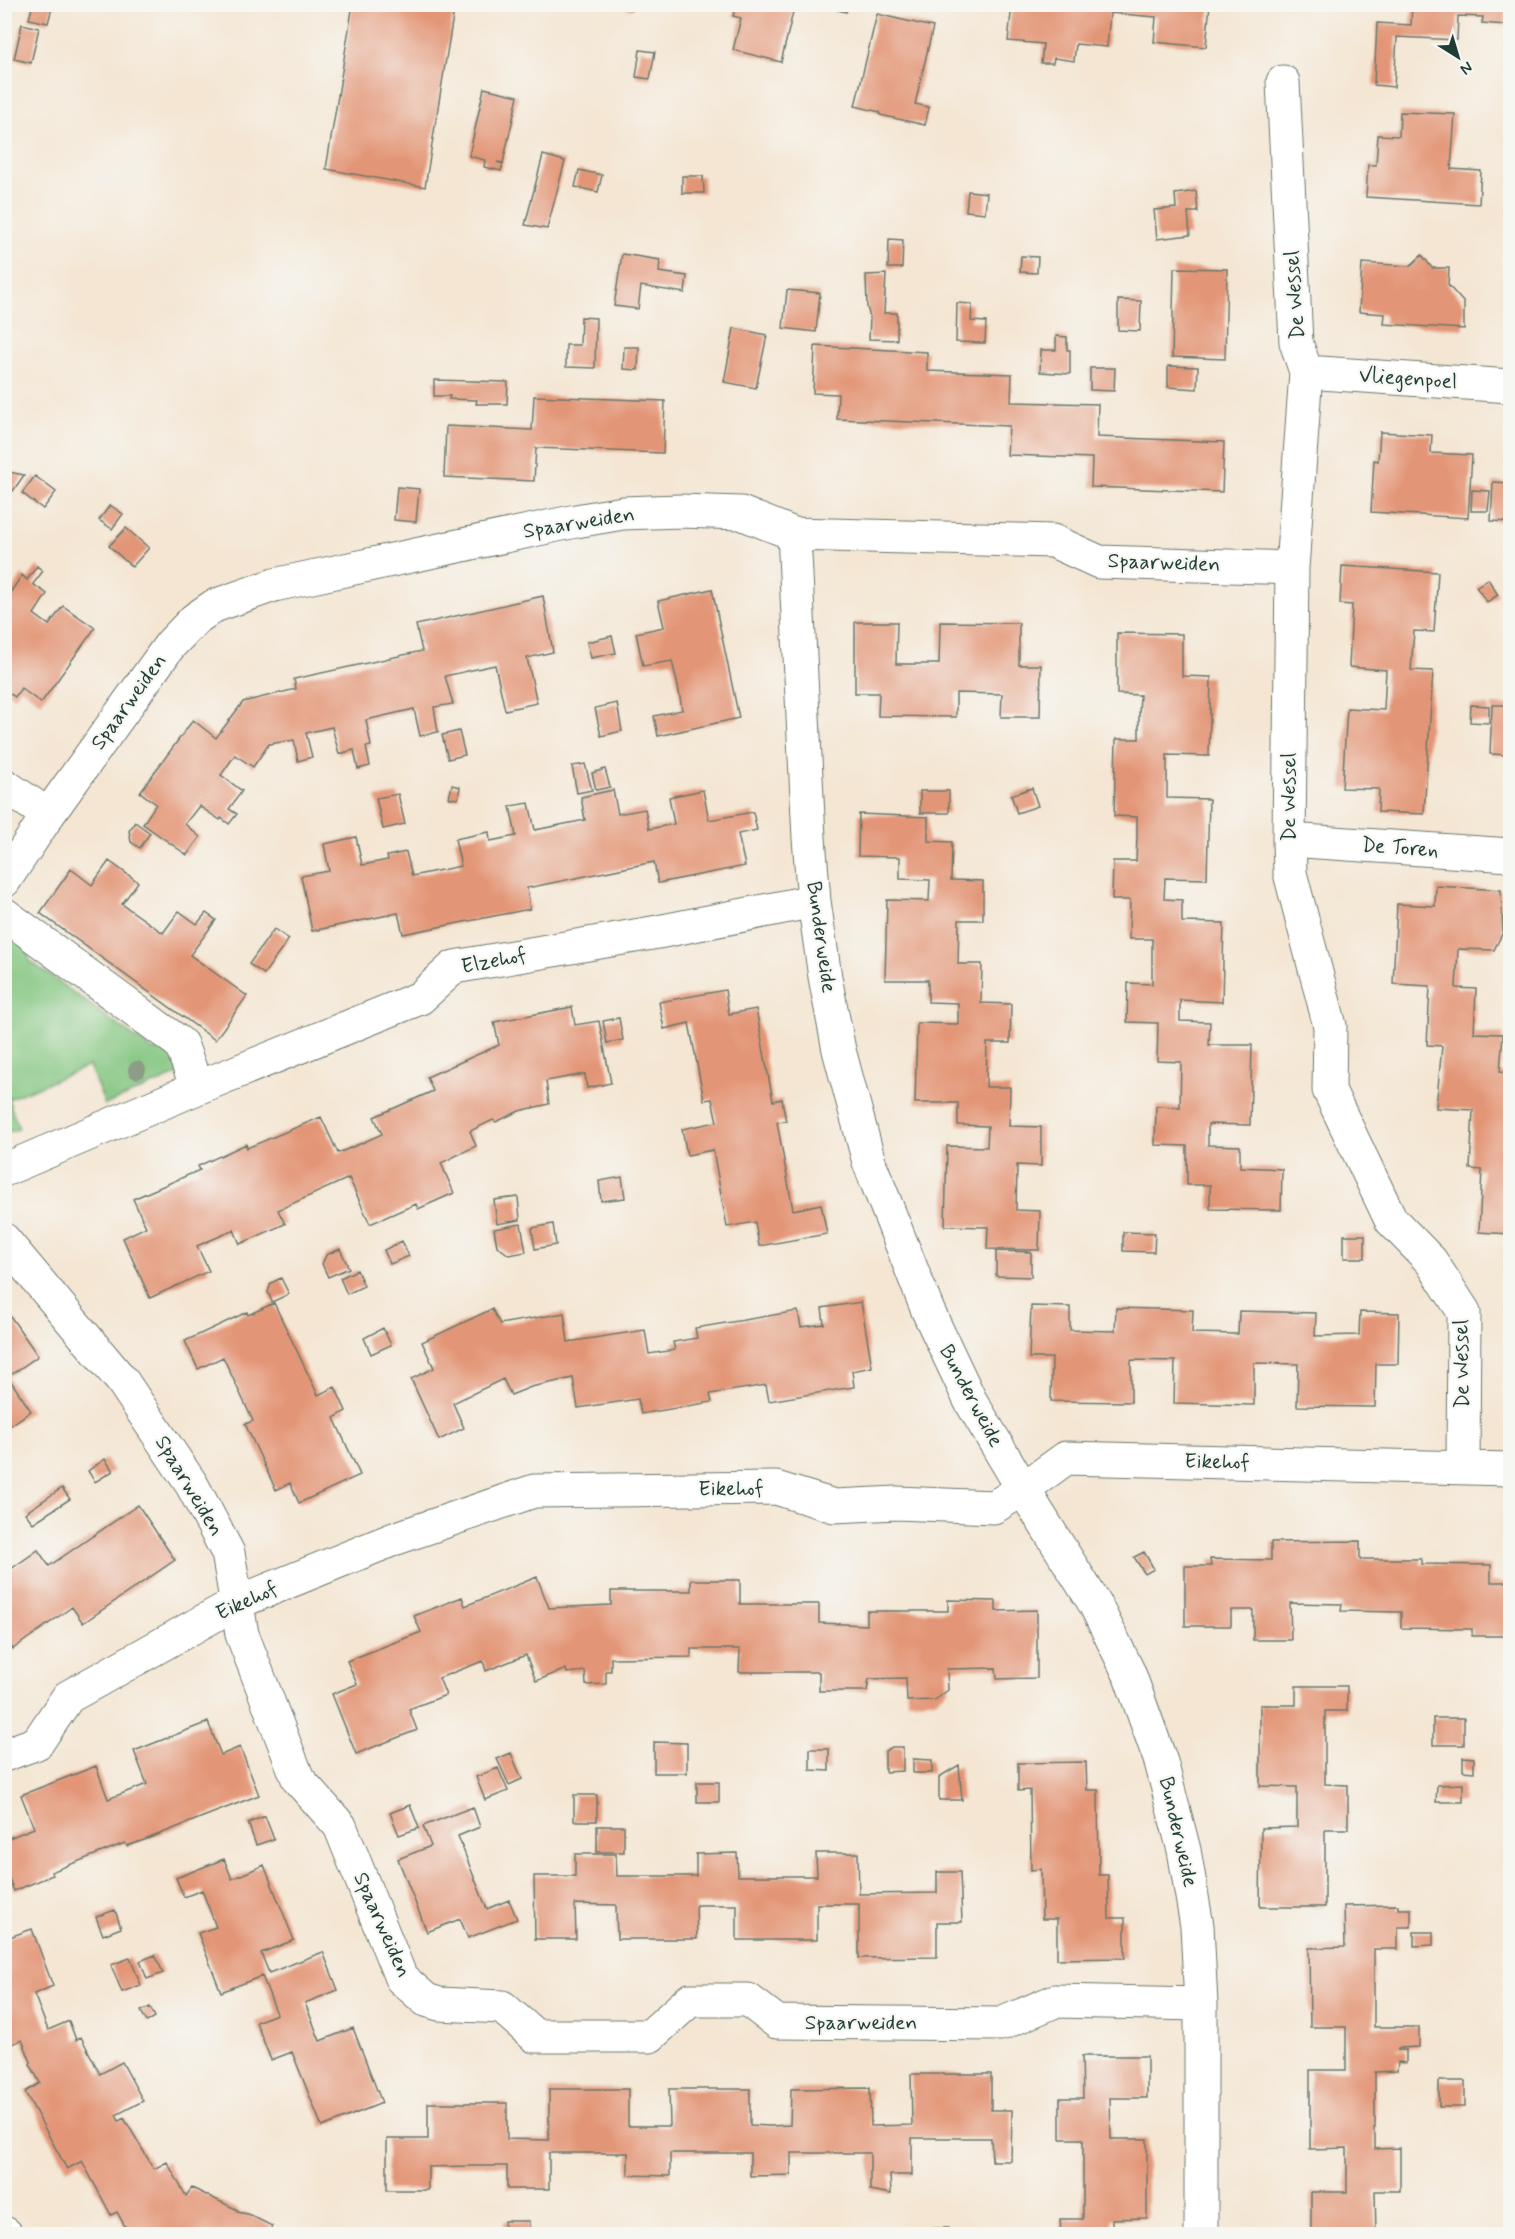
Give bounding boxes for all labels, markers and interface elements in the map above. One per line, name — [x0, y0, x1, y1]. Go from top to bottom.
north arrow — [1428, 27, 1488, 87]
text: N — [1456, 56, 1477, 79]
street label: De Wessel — [1278, 250, 1312, 340]
street label: Vliegenpoel — [1358, 362, 1458, 396]
street label: Spaarweiden — [521, 500, 637, 546]
street label: Spaarweiden — [1107, 547, 1221, 579]
street label: Spaarweiden — [85, 648, 173, 756]
street label: De Wessel — [1275, 753, 1303, 841]
street label: De Toren — [1361, 831, 1439, 865]
street label: Bunderweide — [799, 879, 843, 995]
street label: Elzehof — [459, 941, 529, 981]
street label: De Wessel — [1447, 1319, 1477, 1409]
street label: Bunderweide — [932, 1340, 1010, 1452]
street label: Spaarweiden — [148, 1431, 230, 1541]
street label: Eikehof — [1184, 1447, 1250, 1477]
street label: Eikehof — [698, 1474, 764, 1504]
street label: Eikehof — [212, 1575, 282, 1627]
street label: Bunderweide — [1152, 1774, 1204, 1890]
street label: Spaarweiden — [346, 1868, 418, 1982]
street label: Spaarweiden — [805, 2009, 917, 2037]

